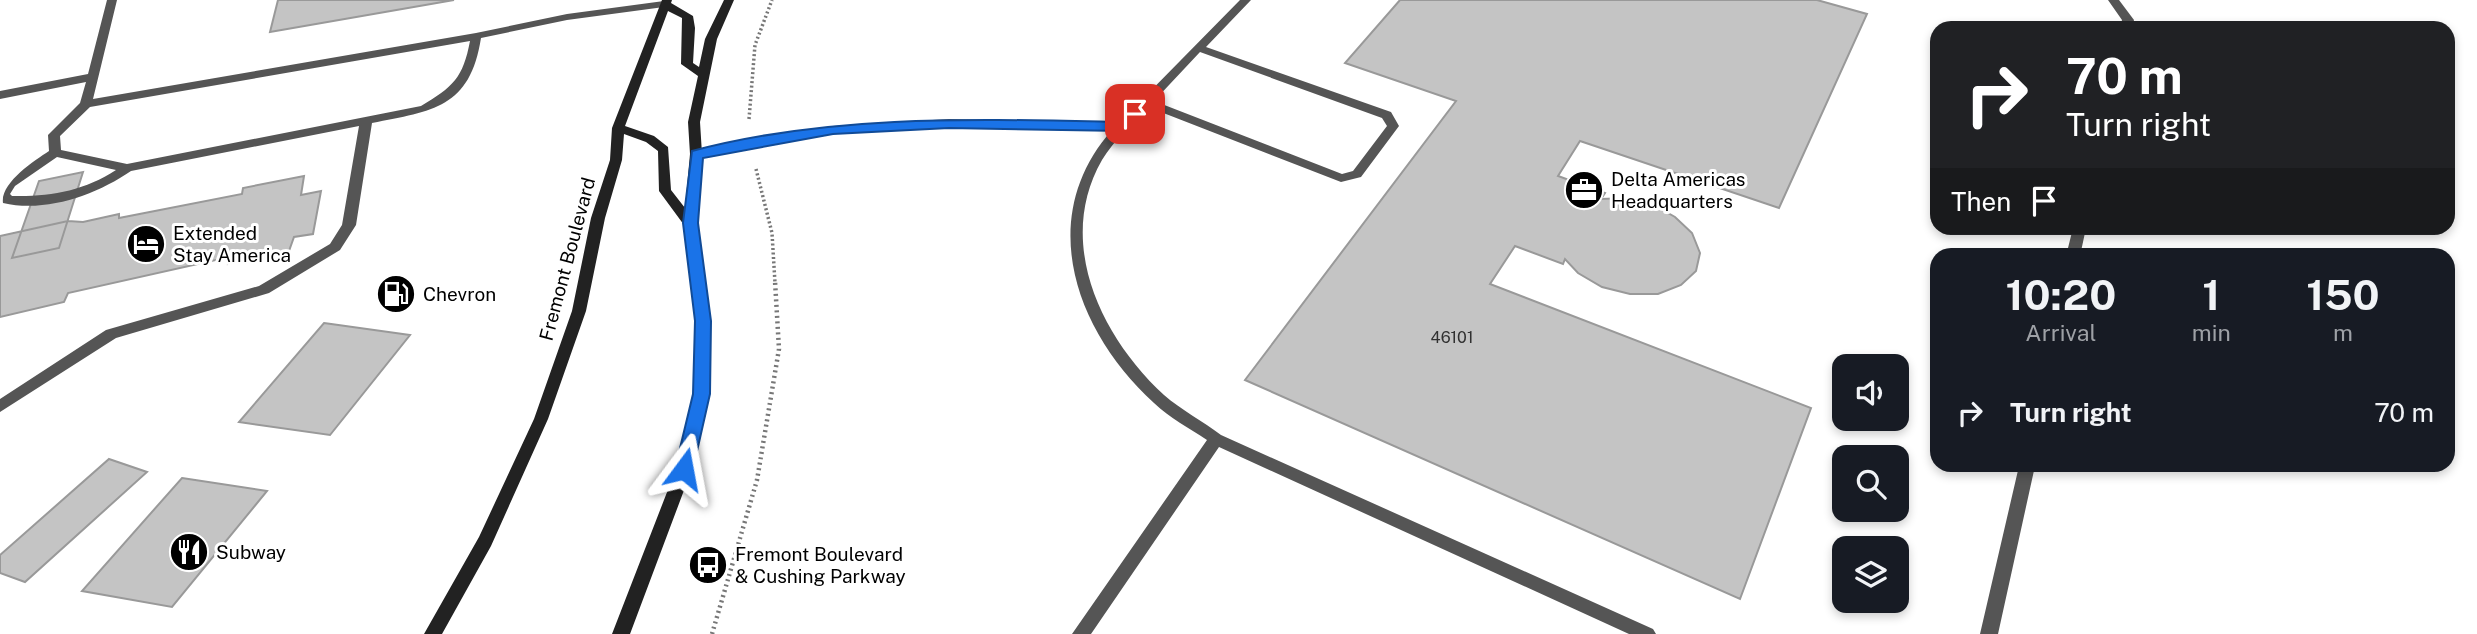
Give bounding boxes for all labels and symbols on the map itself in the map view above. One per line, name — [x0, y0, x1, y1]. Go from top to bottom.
pin — [1105, 84, 1165, 144]
place label: Delta Americas Headquarters — [1611, 168, 1745, 212]
office icon: Delta Americas Headquarters — [1563, 169, 1605, 211]
street label: Fremont Boulevard — [535, 175, 599, 343]
place label: Extended Stay America — [173, 222, 291, 266]
hotel icon: Extended Stay America — [125, 223, 167, 265]
fuel station icon: Chevron — [375, 273, 417, 315]
place label: Chevron — [423, 283, 496, 305]
house number: 46101 — [1431, 328, 1473, 347]
position arrow — [647, 432, 721, 506]
restaurant icon: Subway — [168, 531, 210, 573]
place label: Subway — [216, 541, 286, 563]
place label: Fremont Boulevard & Cushing Parkway — [735, 543, 906, 587]
bus stop icon: Fremont Boulevard & Cushing Parkway — [687, 544, 729, 586]

